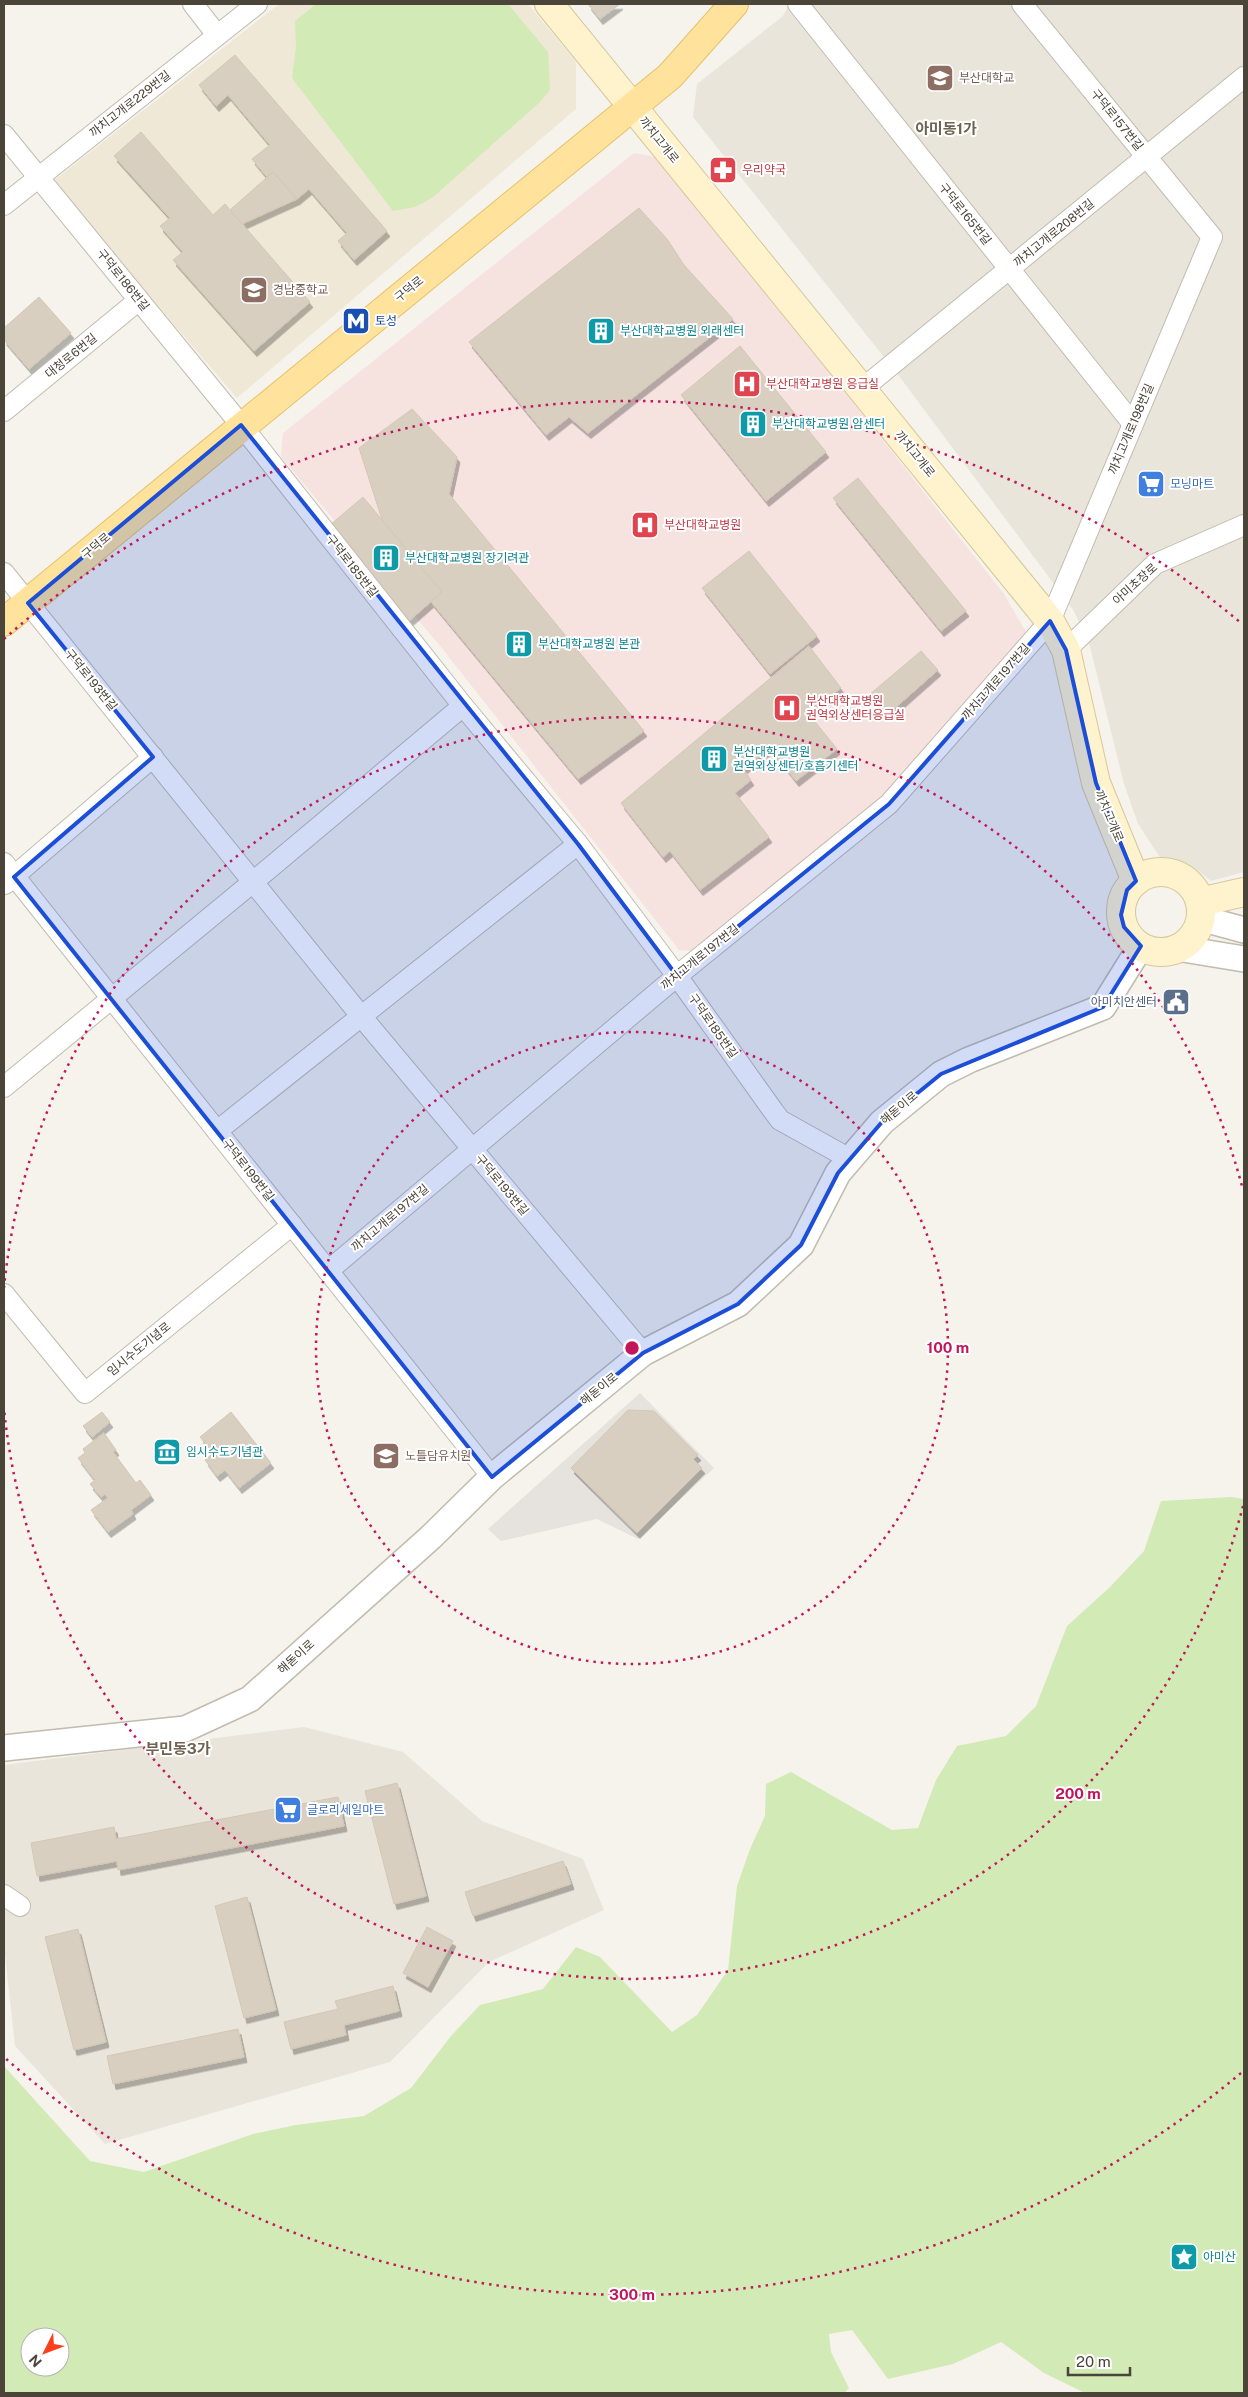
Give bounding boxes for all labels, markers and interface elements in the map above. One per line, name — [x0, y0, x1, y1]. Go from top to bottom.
school or university icon: 부산대학교 — [925, 63, 955, 93]
street label: 까치고개로229번길 — [87, 68, 173, 140]
place label: 부산대학교 — [959, 71, 1014, 85]
street label: 구덕로157번길 — [1088, 86, 1146, 154]
street label: 까치고개로 — [636, 114, 682, 166]
district label: 아미동1가 — [915, 120, 977, 137]
pharmacy icon: 우리약국 — [708, 155, 738, 185]
place label: 우리약국 — [742, 163, 786, 177]
street label: 구덕로165번길 — [936, 180, 994, 248]
street label: 까치고개로208번길 — [1011, 196, 1097, 270]
street label: 구덕로186번길 — [94, 246, 152, 314]
street label: 구덕로 — [392, 273, 426, 305]
school or university icon: 경남중학교 — [239, 275, 269, 305]
place label: 경남중학교 — [273, 283, 328, 297]
metro station icon: 토성 — [341, 306, 371, 336]
place label: 토성 — [375, 314, 397, 328]
building icon: 부산대학교병원 외래센터 — [586, 316, 616, 346]
place label: 부산대학교병원 외래센터 — [620, 324, 744, 338]
street label: 대청로6번길 — [42, 331, 100, 381]
hospital icon: 부산대학교병원 응급실 — [732, 369, 762, 399]
place label: 부산대학교병원 응급실 — [766, 377, 879, 391]
street label: 까치고개로198번길 — [1106, 381, 1156, 477]
building icon: 부산대학교병원 암센터 — [738, 409, 768, 439]
place label: 부산대학교병원 암센터 — [772, 417, 885, 431]
street label: 까치고개로 — [892, 428, 938, 480]
supermarket icon: 모닝마트 — [1136, 469, 1166, 499]
place label: 모닝마트 — [1170, 477, 1214, 491]
hospital icon: 부산대학교병원 — [630, 510, 660, 540]
place label: 부산대학교병원 — [664, 518, 741, 532]
street label: 구덕로 — [79, 530, 113, 562]
street label: 구덕로185번길 — [323, 532, 381, 600]
building icon: 부산대학교병원 장기려관 — [371, 543, 401, 573]
place label: 부산대학교병원 장기려관 — [405, 551, 529, 565]
street label: 아미초장로 — [1110, 560, 1160, 608]
building icon: 부산대학교병원 본관 — [504, 629, 534, 659]
place label: 부산대학교병원 본관 — [538, 637, 640, 651]
street label: 까치고개로197번길 — [959, 641, 1033, 723]
street label: 구덕로193번길 — [62, 646, 120, 714]
hospital icon: 부산대학교병원 권역외상센터응급실 — [772, 693, 802, 723]
place label: 부산대학교병원 권역외상센터응급실 — [806, 694, 905, 722]
building icon: 부산대학교병원 권역외상센터/호흡기센터 — [699, 744, 729, 774]
place label: 부산대학교병원 권역외상센터/호흡기센터 — [733, 745, 859, 773]
street label: 까치고개로 — [1092, 788, 1126, 844]
street label: 까치고개로197번길 — [658, 921, 742, 993]
public building icon: 아미치안센터 — [1161, 987, 1191, 1017]
street label: 구덕로185번길 — [686, 991, 740, 1061]
place label: 아미치안센터 — [1091, 995, 1157, 1009]
street label: 해돋이로 — [878, 1088, 920, 1128]
street label: 구덕로199번길 — [219, 1136, 277, 1204]
street label: 구덕로193번길 — [473, 1152, 531, 1218]
street label: 까치고개로197번길 — [348, 1182, 432, 1254]
street label: 임시수도기념로 — [105, 1319, 173, 1379]
centre of rings — [623, 1339, 641, 1357]
text: 100 m — [927, 1339, 969, 1356]
street label: 해돋이로 — [577, 1370, 621, 1408]
museum icon: 임시수도기념관 — [152, 1437, 182, 1467]
school or university icon: 노틀담유치원 — [371, 1441, 401, 1471]
place label: 임시수도기념관 — [186, 1445, 263, 1459]
place label: 노틀담유치원 — [405, 1449, 471, 1463]
street label: 해돋이로 — [275, 1637, 317, 1677]
district label: 부민동3가 — [145, 1740, 211, 1757]
text: 200 m — [1055, 1785, 1101, 1802]
supermarket icon: 글로리세일마트 — [273, 1795, 303, 1825]
place label: 글로리세일마트 — [307, 1803, 384, 1817]
place icon: 아미산 — [1169, 2242, 1199, 2272]
place label: 아미산 — [1203, 2250, 1236, 2264]
text: 300 m — [609, 2286, 655, 2303]
north arrow — [20, 2327, 70, 2377]
scale bar — [1068, 2344, 1130, 2376]
text: N — [26, 2351, 45, 2370]
text: 20 m — [1076, 2353, 1111, 2370]

